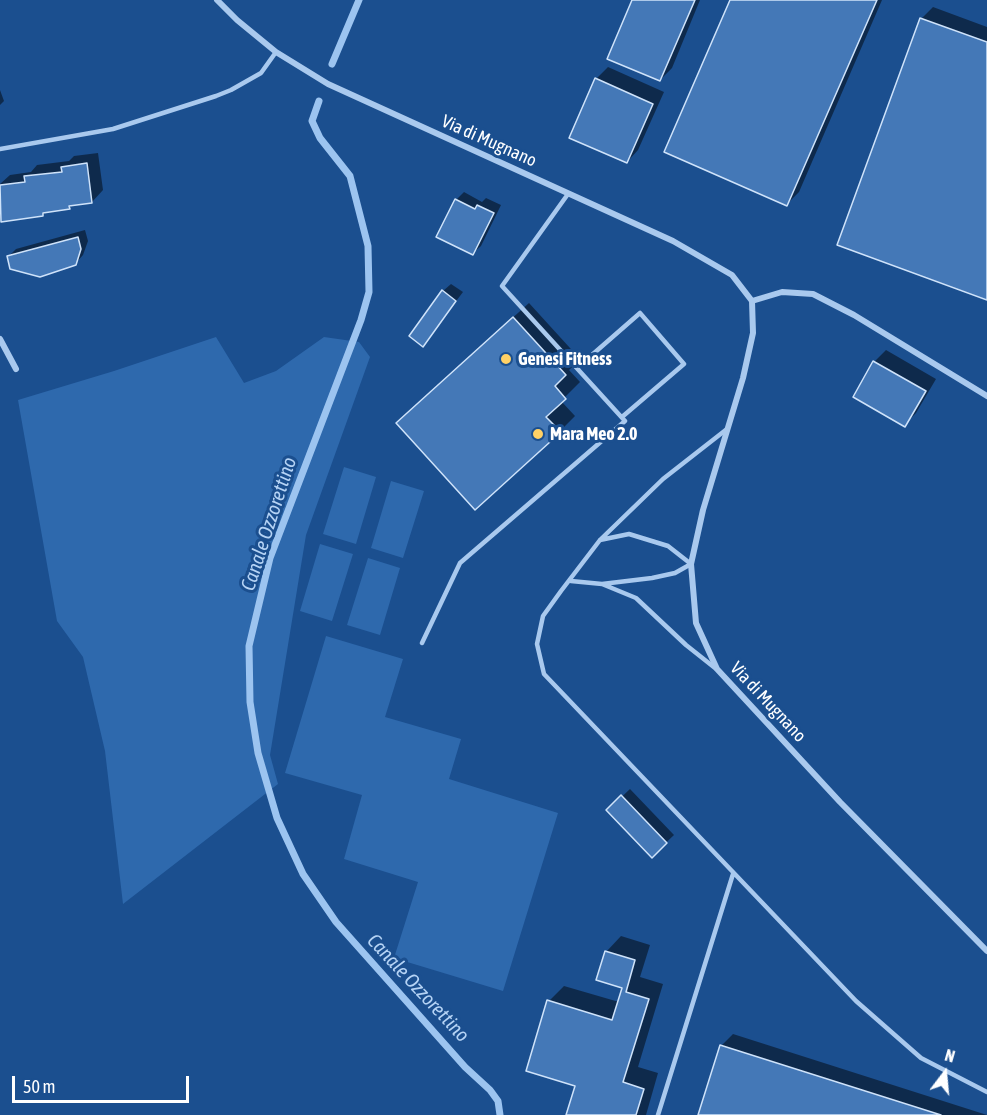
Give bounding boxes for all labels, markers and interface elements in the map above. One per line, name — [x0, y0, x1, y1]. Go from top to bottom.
street label: Via di Mugnano — [438, 110, 540, 172]
place label: Genesi Fitness — [518, 348, 612, 370]
marker: Genesi Fitness — [499, 352, 513, 366]
place label: Mara Meo 2.0 — [550, 423, 637, 445]
marker: Mara Meo 2.0 — [531, 427, 545, 441]
water label: Canale Ozzorettino — [236, 454, 302, 594]
street label: Via di Mugnano — [725, 657, 811, 747]
water label: Canale Ozzorettino — [362, 929, 474, 1047]
north arrow — [915, 1043, 975, 1103]
text: N — [943, 1046, 957, 1066]
scale bar — [15, 1064, 192, 1102]
text: 50 m — [23, 1076, 55, 1097]

